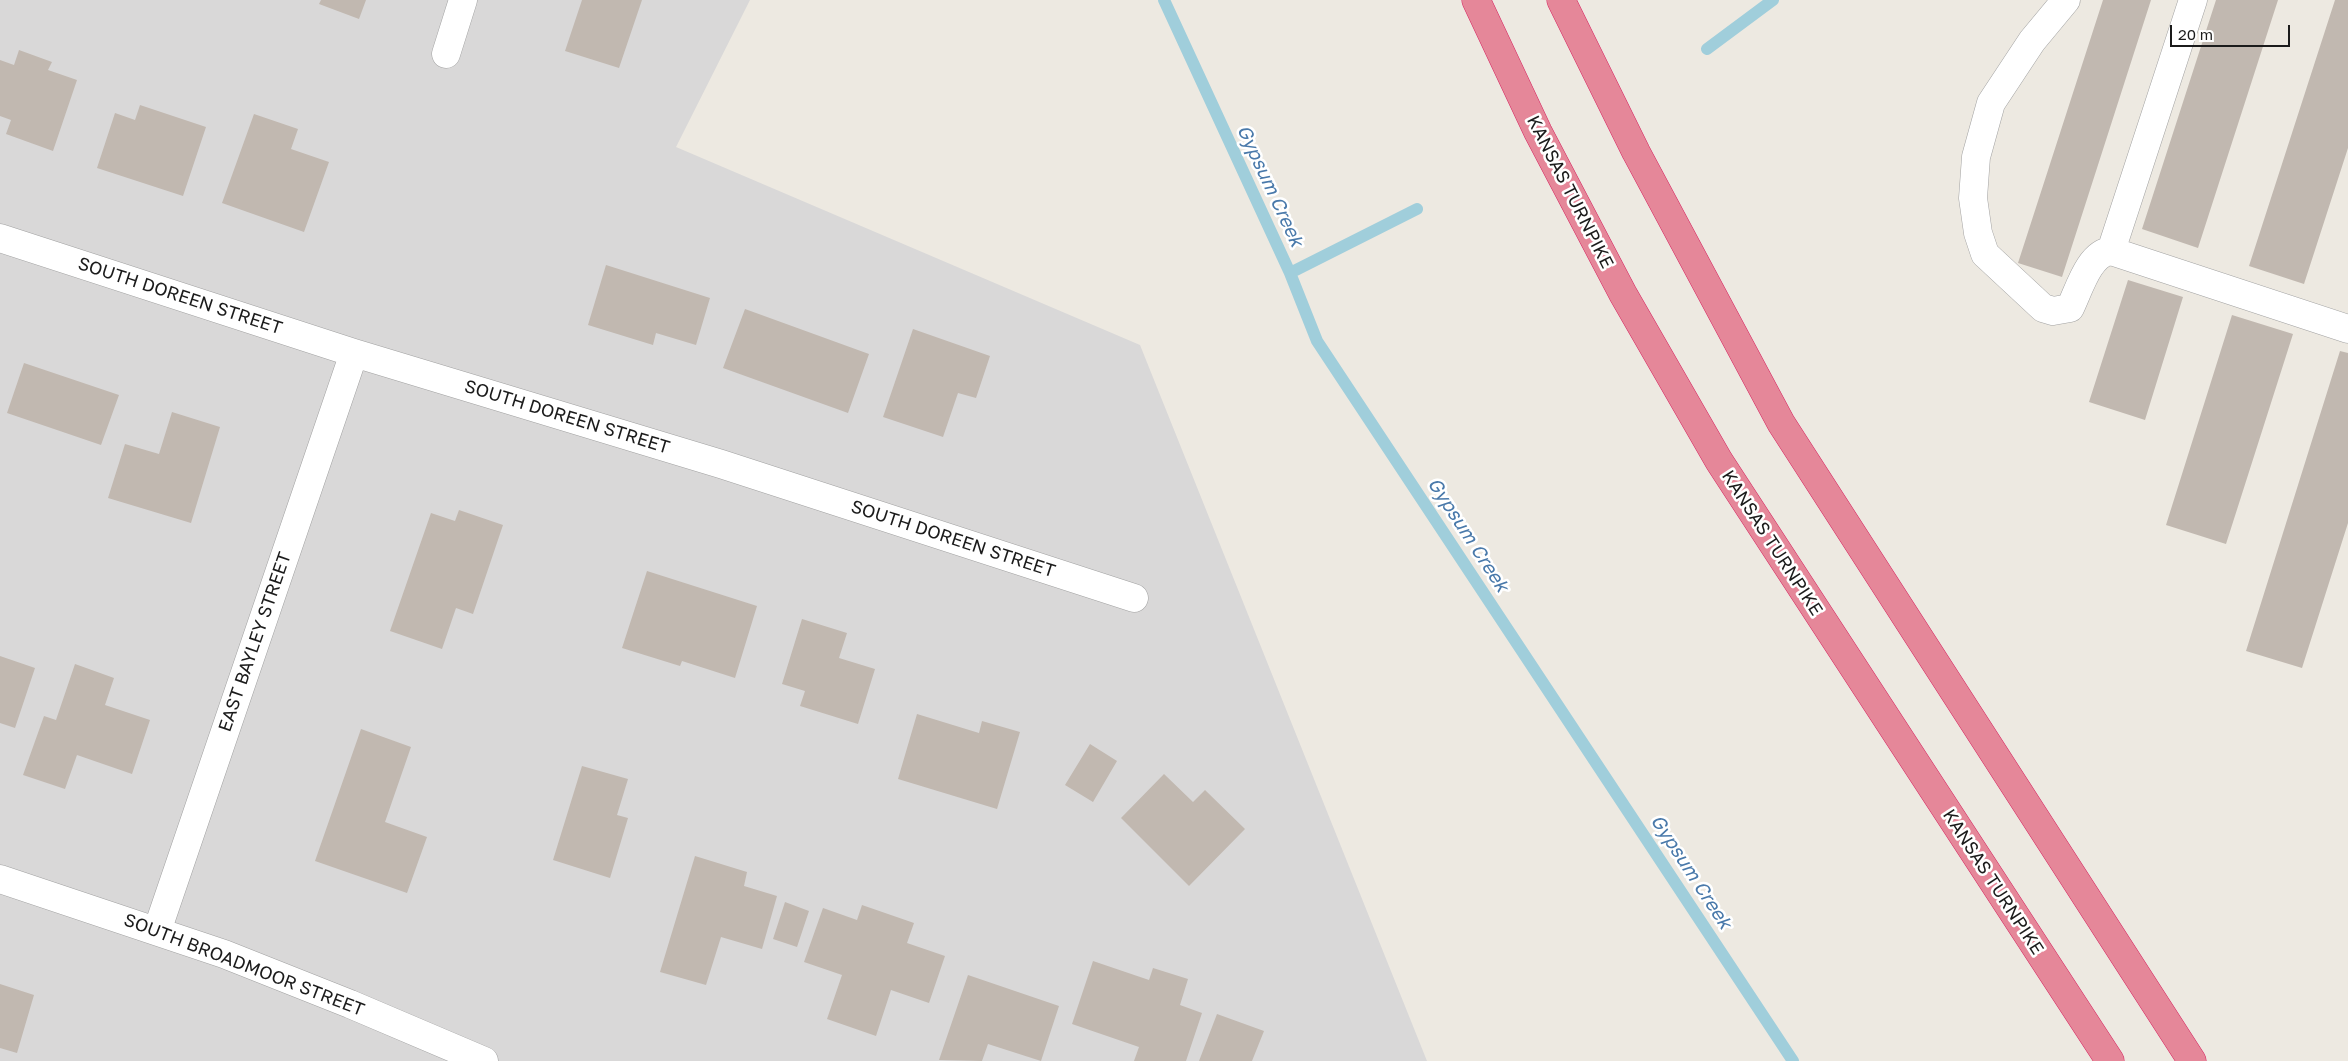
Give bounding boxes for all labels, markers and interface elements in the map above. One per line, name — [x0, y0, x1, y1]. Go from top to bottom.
scale bar — [2173, 15, 2293, 47]
text: 20 m — [2178, 25, 2213, 43]
street label: KANSAS TURNPIKE — [1522, 112, 1618, 272]
water label: Gypsum Creek — [1232, 121, 1308, 251]
street label: SOUTH DOREEN STREET — [75, 253, 285, 339]
street label: SOUTH DOREEN STREET — [462, 375, 672, 459]
street label: KANSAS TURNPIKE — [1717, 466, 1827, 620]
water label: Gypsum Creek — [1423, 474, 1513, 596]
street label: SOUTH DOREEN STREET — [848, 496, 1058, 582]
street label: EAST BAYLEY STREET — [214, 549, 296, 735]
street label: KANSAS TURNPIKE — [1938, 805, 2048, 959]
water label: Gypsum Creek — [1646, 811, 1736, 933]
street label: SOUTH BROADMOOR STREET — [121, 909, 367, 1021]

